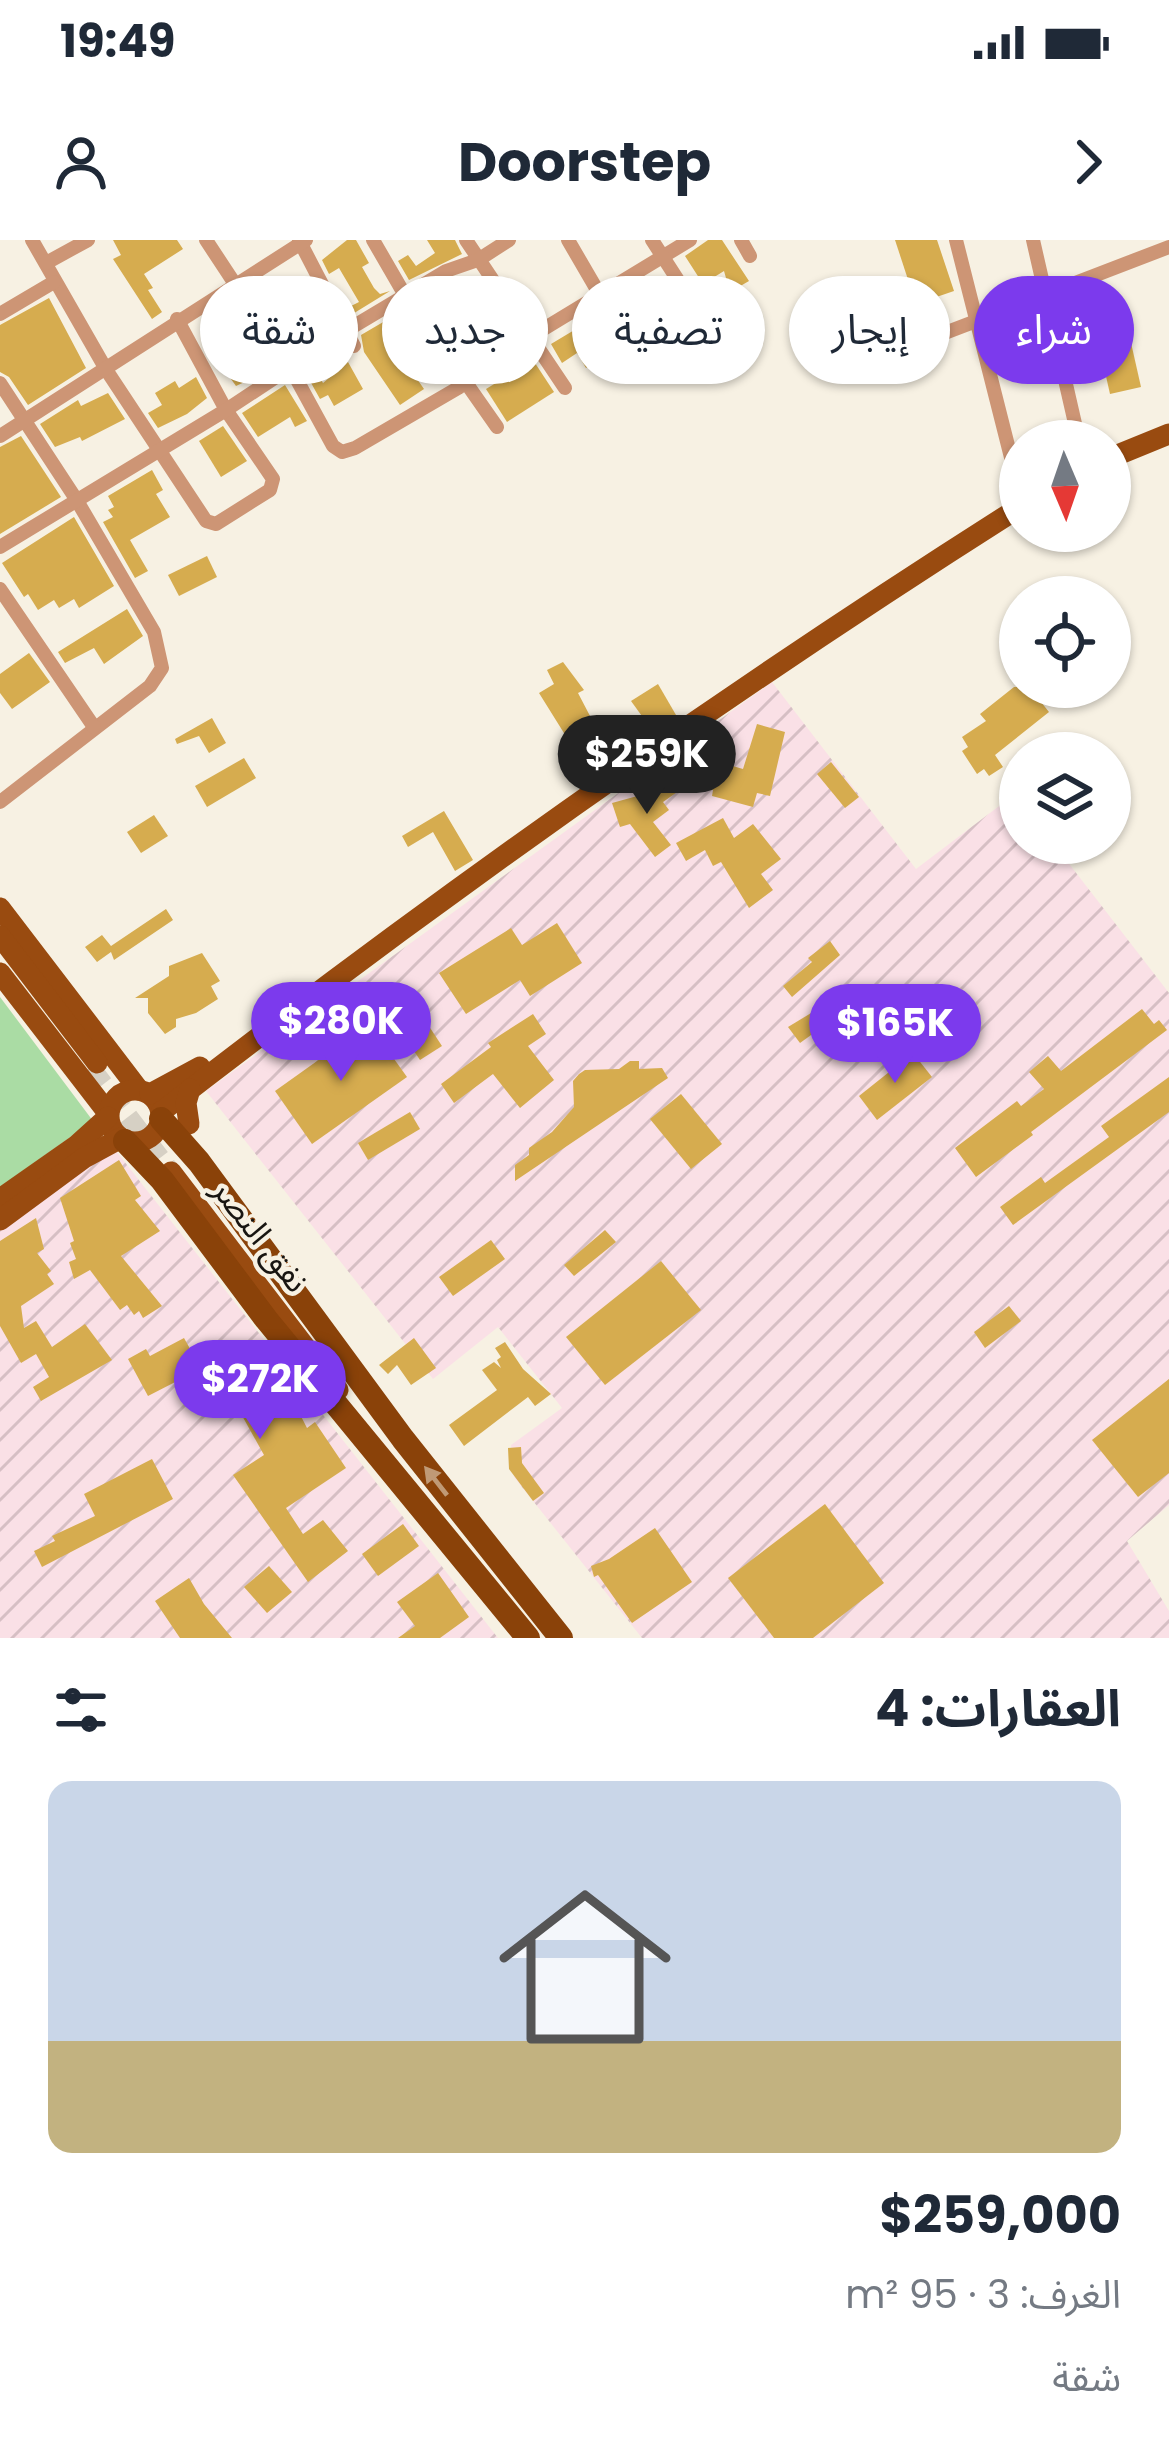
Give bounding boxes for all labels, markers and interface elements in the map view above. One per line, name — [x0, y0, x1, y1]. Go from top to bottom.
text: 19:49 — [60, 10, 176, 73]
text: Doorstep — [458, 124, 711, 200]
icon: person — [48, 129, 114, 195]
icon: forward — [1055, 129, 1121, 195]
chip: شقة — [200, 276, 358, 384]
chip: جديد — [382, 276, 548, 384]
chip: تصفية — [572, 276, 765, 384]
chip: إيجار — [789, 276, 950, 384]
chip: شراء — [974, 276, 1134, 384]
north arrow — [999, 420, 1131, 552]
map controls — [999, 420, 1131, 864]
button: locate — [999, 576, 1131, 708]
pin: $259K — [563, 715, 731, 817]
text: $259K — [585, 726, 709, 781]
button: layers — [999, 732, 1131, 864]
pin: $280K — [257, 982, 425, 1084]
pin: $165K — [811, 984, 979, 1086]
text: $280K — [278, 993, 404, 1048]
text: $165K — [836, 995, 954, 1050]
street label: نفق النصر — [201, 1168, 320, 1302]
pin: $272K — [176, 1340, 344, 1442]
text: $272K — [201, 1351, 319, 1406]
one-way arrow — [424, 1466, 448, 1497]
text: العقارات: 4 — [875, 1672, 1121, 1744]
icon: filters — [48, 1677, 114, 1743]
icon: home — [477, 1859, 693, 2075]
text: $259,000 — [879, 2179, 1121, 2251]
text: الغرف: 3 · 95 m² — [845, 2267, 1121, 2322]
text: شقة — [1052, 2350, 1121, 2405]

